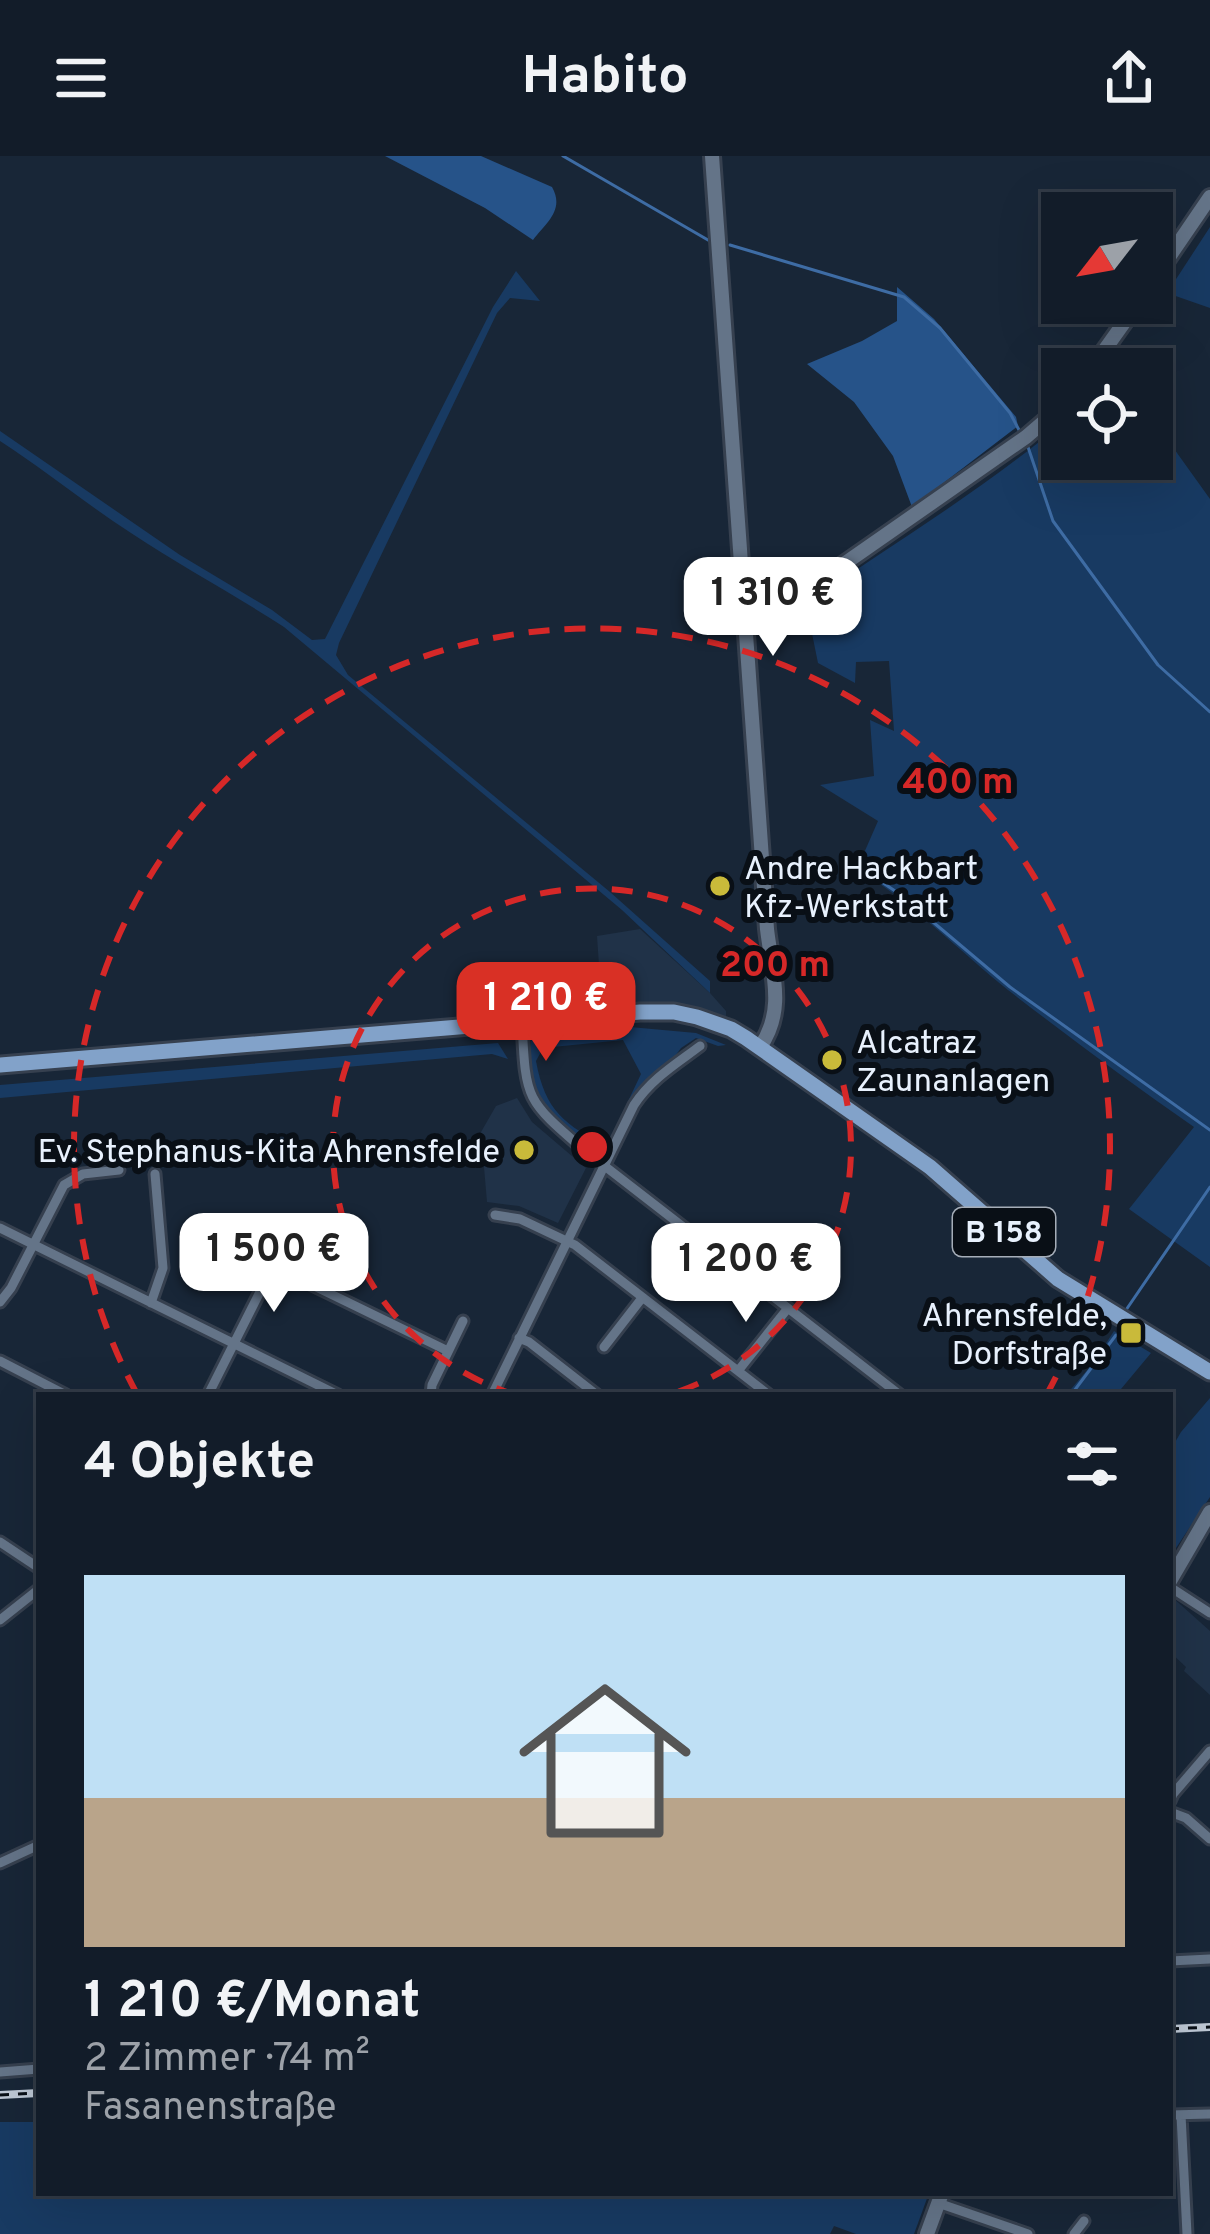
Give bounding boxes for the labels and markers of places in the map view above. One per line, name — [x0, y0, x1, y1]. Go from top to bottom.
pin: 1 310 € — [662, 557, 884, 659]
place label: Andre Hackbart Kfz-Werkstatt — [744, 850, 978, 930]
marker: Andre Hackbart Kfz-Werkstatt — [707, 873, 733, 899]
pin: 1 210 € — [435, 962, 657, 1064]
place label: Alcatraz Zaunanlagen — [856, 1024, 1050, 1104]
marker: Alcatraz Zaunanlagen — [819, 1047, 845, 1073]
centre of rings — [571, 1126, 613, 1168]
place label: Ev. Stephanus-Kita Ahrensfelde — [38, 1133, 500, 1175]
marker: Ev. Stephanus-Kita Ahrensfelde — [511, 1137, 537, 1163]
pin: 1 500 € — [163, 1213, 385, 1315]
pin: 1 200 € — [635, 1223, 857, 1325]
place label: Ahrensfelde, Dorfstraße — [922, 1297, 1107, 1377]
marker: Ahrensfelde, Dorfstraße — [1118, 1320, 1144, 1346]

